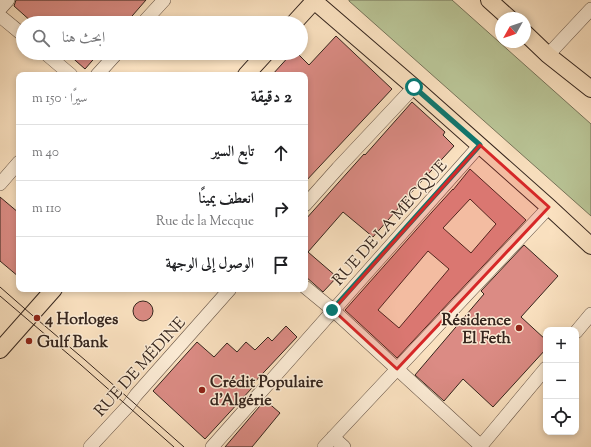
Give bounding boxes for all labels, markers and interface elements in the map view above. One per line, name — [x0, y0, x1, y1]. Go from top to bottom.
north arrow — [495, 12, 531, 48]
search box — [16, 16, 308, 60]
icon: search — [30, 27, 52, 49]
text: ابحث هنا — [62, 28, 105, 49]
route start — [405, 78, 423, 96]
text: 2 دقيقة — [251, 86, 292, 110]
text: سيرًا · 150 m — [32, 90, 87, 108]
text: تابع السير — [212, 142, 254, 163]
icon: ahead — [270, 142, 292, 164]
text: 40 m — [32, 144, 59, 162]
street label: RUE DE LA MECQUE — [328, 156, 454, 292]
text: انعطف يمينًا — [199, 189, 254, 210]
icon: right — [270, 198, 292, 220]
text: 110 m — [32, 200, 61, 218]
text: Rue de la Mecque — [156, 213, 254, 231]
text: الوصول إلى الوجهة — [165, 254, 254, 275]
icon: arrive — [270, 254, 292, 276]
route end — [323, 301, 341, 319]
place label: 4 Horloges — [44, 309, 118, 332]
place label: Résidence El Feth — [441, 310, 512, 351]
street label: RUE DE MÉDINE — [90, 312, 192, 423]
marker: 4 Horloges — [32, 313, 42, 323]
marker: Résidence El Feth — [514, 323, 524, 333]
map controls — [543, 327, 579, 435]
button: + — [543, 327, 579, 363]
place label: Gulf Bank — [37, 332, 109, 355]
marker: Gulf Bank — [24, 336, 34, 346]
button: − — [543, 363, 579, 399]
place label: Crédit Populaire d'Algérie — [210, 372, 324, 413]
marker: Crédit Populaire d'Algérie — [197, 385, 207, 395]
button: locate — [543, 399, 579, 435]

